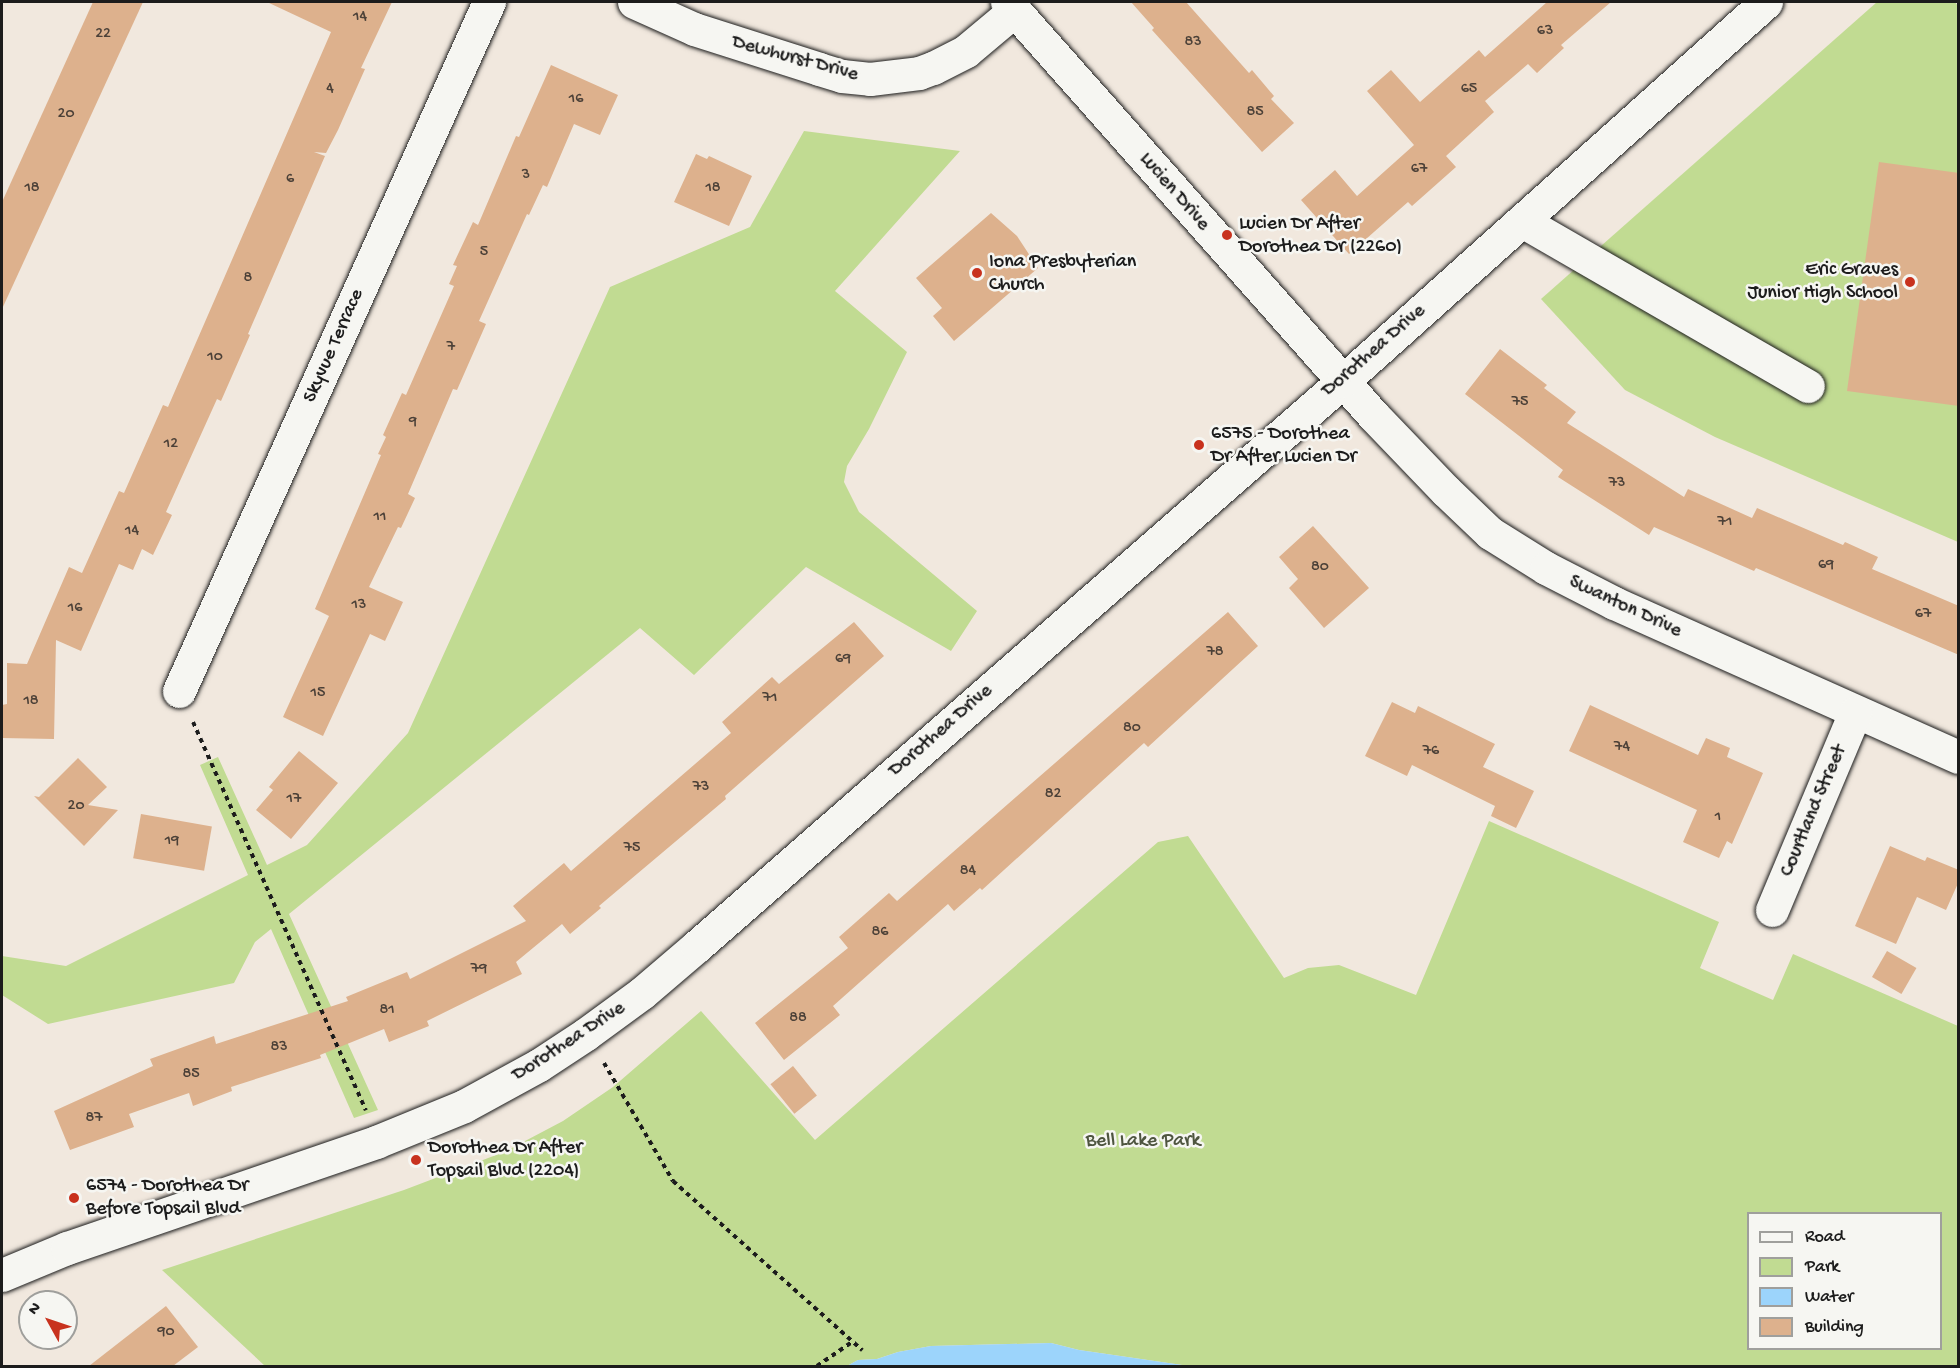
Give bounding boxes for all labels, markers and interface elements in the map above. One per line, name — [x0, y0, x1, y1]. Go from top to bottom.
house number: 14 — [353, 8, 367, 28]
house number: 63 — [1537, 22, 1553, 42]
house number: 22 — [95, 25, 111, 45]
street label: Dewhurst Drive — [729, 31, 861, 87]
house number: 83 — [1184, 33, 1202, 53]
house number: 4 — [326, 80, 334, 100]
house number: 65 — [1461, 80, 1477, 100]
house number: 16 — [569, 90, 583, 110]
house number: 85 — [1246, 103, 1264, 123]
house number: 20 — [58, 105, 74, 125]
street label: Lucien Drive — [1133, 148, 1215, 236]
house number: 67 — [1411, 160, 1427, 180]
house number: 3 — [522, 166, 530, 186]
house number: 6 — [286, 170, 294, 190]
house number: 18 — [24, 179, 40, 199]
house number: 18 — [705, 179, 721, 199]
place label: Lucien Dr After Dorothea Dr (2260) — [1239, 212, 1402, 259]
marker: Lucien Dr After Dorothea Dr (2260) — [1220, 228, 1234, 242]
house number: 5 — [480, 243, 488, 263]
place label: Iona Presbyterian Church — [989, 250, 1136, 297]
place label: Eric Graves Junior High School — [1747, 258, 1898, 305]
marker: Iona Presbyterian Church — [970, 266, 984, 280]
house number: 8 — [244, 269, 252, 289]
marker: Eric Graves Junior High School — [1903, 275, 1917, 289]
street label: Skyvue Terrace — [298, 286, 370, 406]
street label: Dorothea Drive — [1317, 299, 1431, 403]
house number: 7 — [447, 338, 455, 358]
house number: 10 — [207, 348, 223, 368]
house number: 75 — [1512, 393, 1528, 413]
house number: 9 — [409, 413, 417, 433]
place label: 6575 - Dorothea Dr After Lucien Dr — [1211, 422, 1357, 469]
house number: 12 — [164, 435, 178, 455]
marker: 6575 - Dorothea Dr After Lucien Dr — [1192, 438, 1206, 452]
house number: 73 — [1609, 474, 1625, 494]
house number: 11 — [374, 508, 386, 528]
house number: 71 — [1718, 513, 1732, 533]
house number: 14 — [125, 522, 139, 542]
house number: 69 — [1818, 556, 1834, 576]
house number: 80 — [1311, 558, 1329, 578]
street label: Swanton Drive — [1565, 570, 1685, 644]
house number: 13 — [352, 596, 366, 616]
house number: 16 — [68, 599, 82, 619]
house number: 67 — [1915, 605, 1931, 625]
house number: 78 — [1206, 643, 1224, 663]
house number: 69 — [835, 650, 851, 670]
street label: Dorothea Drive — [884, 679, 998, 783]
house number: 15 — [311, 684, 325, 704]
house number: 71 — [763, 689, 777, 709]
house number: 18 — [23, 692, 39, 712]
house number: 80 — [1123, 719, 1141, 739]
house number: 74 — [1614, 738, 1630, 758]
house number: 76 — [1423, 742, 1439, 762]
street label: Courtland Street — [1775, 742, 1853, 880]
house number: 73 — [693, 778, 709, 798]
house number: 82 — [1045, 785, 1061, 805]
house number: 17 — [287, 790, 301, 810]
house number: 20 — [68, 797, 84, 817]
house number: 1 — [1715, 808, 1721, 828]
house number: 19 — [165, 832, 179, 852]
house number: 75 — [624, 839, 640, 859]
house number: 84 — [960, 862, 976, 882]
house number: 86 — [872, 923, 888, 943]
house number: 79 — [471, 960, 487, 980]
street label: Dorothea Drive — [508, 997, 630, 1087]
house number: 81 — [379, 1001, 395, 1021]
house number: 88 — [789, 1009, 807, 1029]
house number: 83 — [270, 1038, 288, 1058]
house number: 85 — [182, 1065, 200, 1085]
house number: 87 — [85, 1109, 103, 1129]
park label: Bell Lake Park — [1086, 1129, 1200, 1153]
place label: Dorothea Dr After Topsail Blvd (2204) — [428, 1136, 582, 1183]
marker: Dorothea Dr After Topsail Blvd (2204) — [409, 1153, 423, 1167]
place label: 6574 - Dorothea Dr Before Topsail Blvd — [86, 1174, 248, 1221]
marker: 6574 - Dorothea Dr Before Topsail Blvd — [67, 1191, 81, 1205]
legend — [1747, 1212, 1942, 1350]
text: Road — [1805, 1227, 1844, 1248]
text: Park — [1805, 1257, 1839, 1278]
text: Water — [1805, 1287, 1853, 1308]
north arrow — [18, 1290, 78, 1350]
text: N — [25, 1299, 46, 1320]
text: Building — [1805, 1317, 1864, 1338]
house number: 90 — [157, 1323, 175, 1343]

